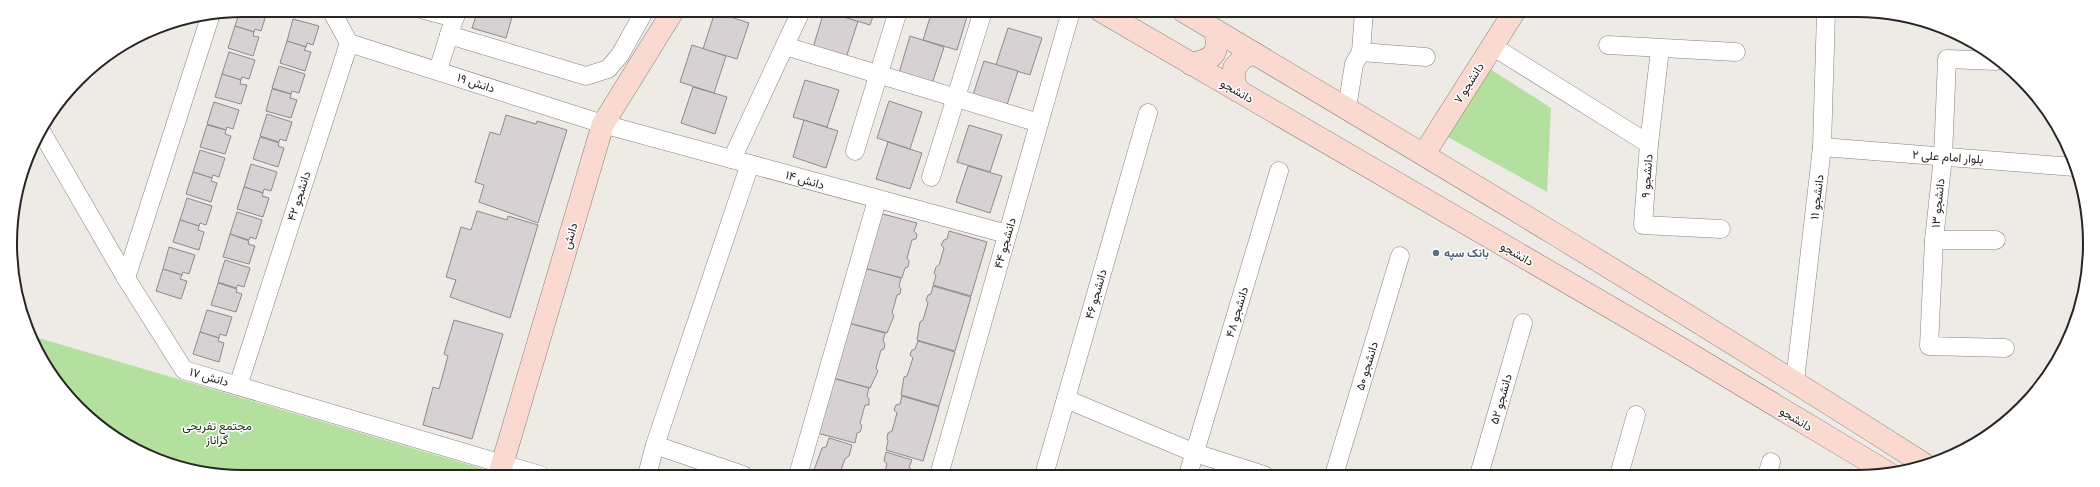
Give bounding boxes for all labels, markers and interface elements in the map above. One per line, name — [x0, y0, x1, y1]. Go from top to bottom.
street label: دانشجو ۷ — [1450, 59, 1488, 106]
street label: دانش ۱۹ — [455, 69, 497, 97]
street label: دانشجو — [1218, 75, 1257, 107]
street label: بلوار امام علی ۲ — [1912, 147, 1984, 167]
street label: دانشجو ۹ — [1637, 153, 1657, 199]
street label: دانش ۱۴ — [784, 167, 827, 193]
street label: دانشجو ۴۲ — [283, 169, 315, 223]
street label: دانشجو ۱۱ — [1806, 173, 1828, 220]
street label: دانشجو ۱۳ — [1927, 177, 1949, 229]
street label: دانشجو ۴۴ — [990, 216, 1020, 270]
street label: دانش — [558, 221, 582, 251]
street label: دانشجو — [1498, 238, 1537, 270]
place label: بانک سپه — [1444, 245, 1489, 261]
marker: بانک سپه — [1431, 248, 1441, 258]
street label: دانشجو ۴۶ — [1081, 267, 1111, 321]
street label: دانشجو ۴۸ — [1222, 284, 1252, 339]
street label: دانشجو ۵۰ — [1352, 339, 1382, 392]
street label: دانش ۱۷ — [188, 364, 231, 390]
street label: دانشجو ۵۲ — [1486, 372, 1516, 426]
street label: دانشجو — [1777, 403, 1816, 435]
park label: مجتمع تفریحی گراناز — [182, 418, 252, 448]

